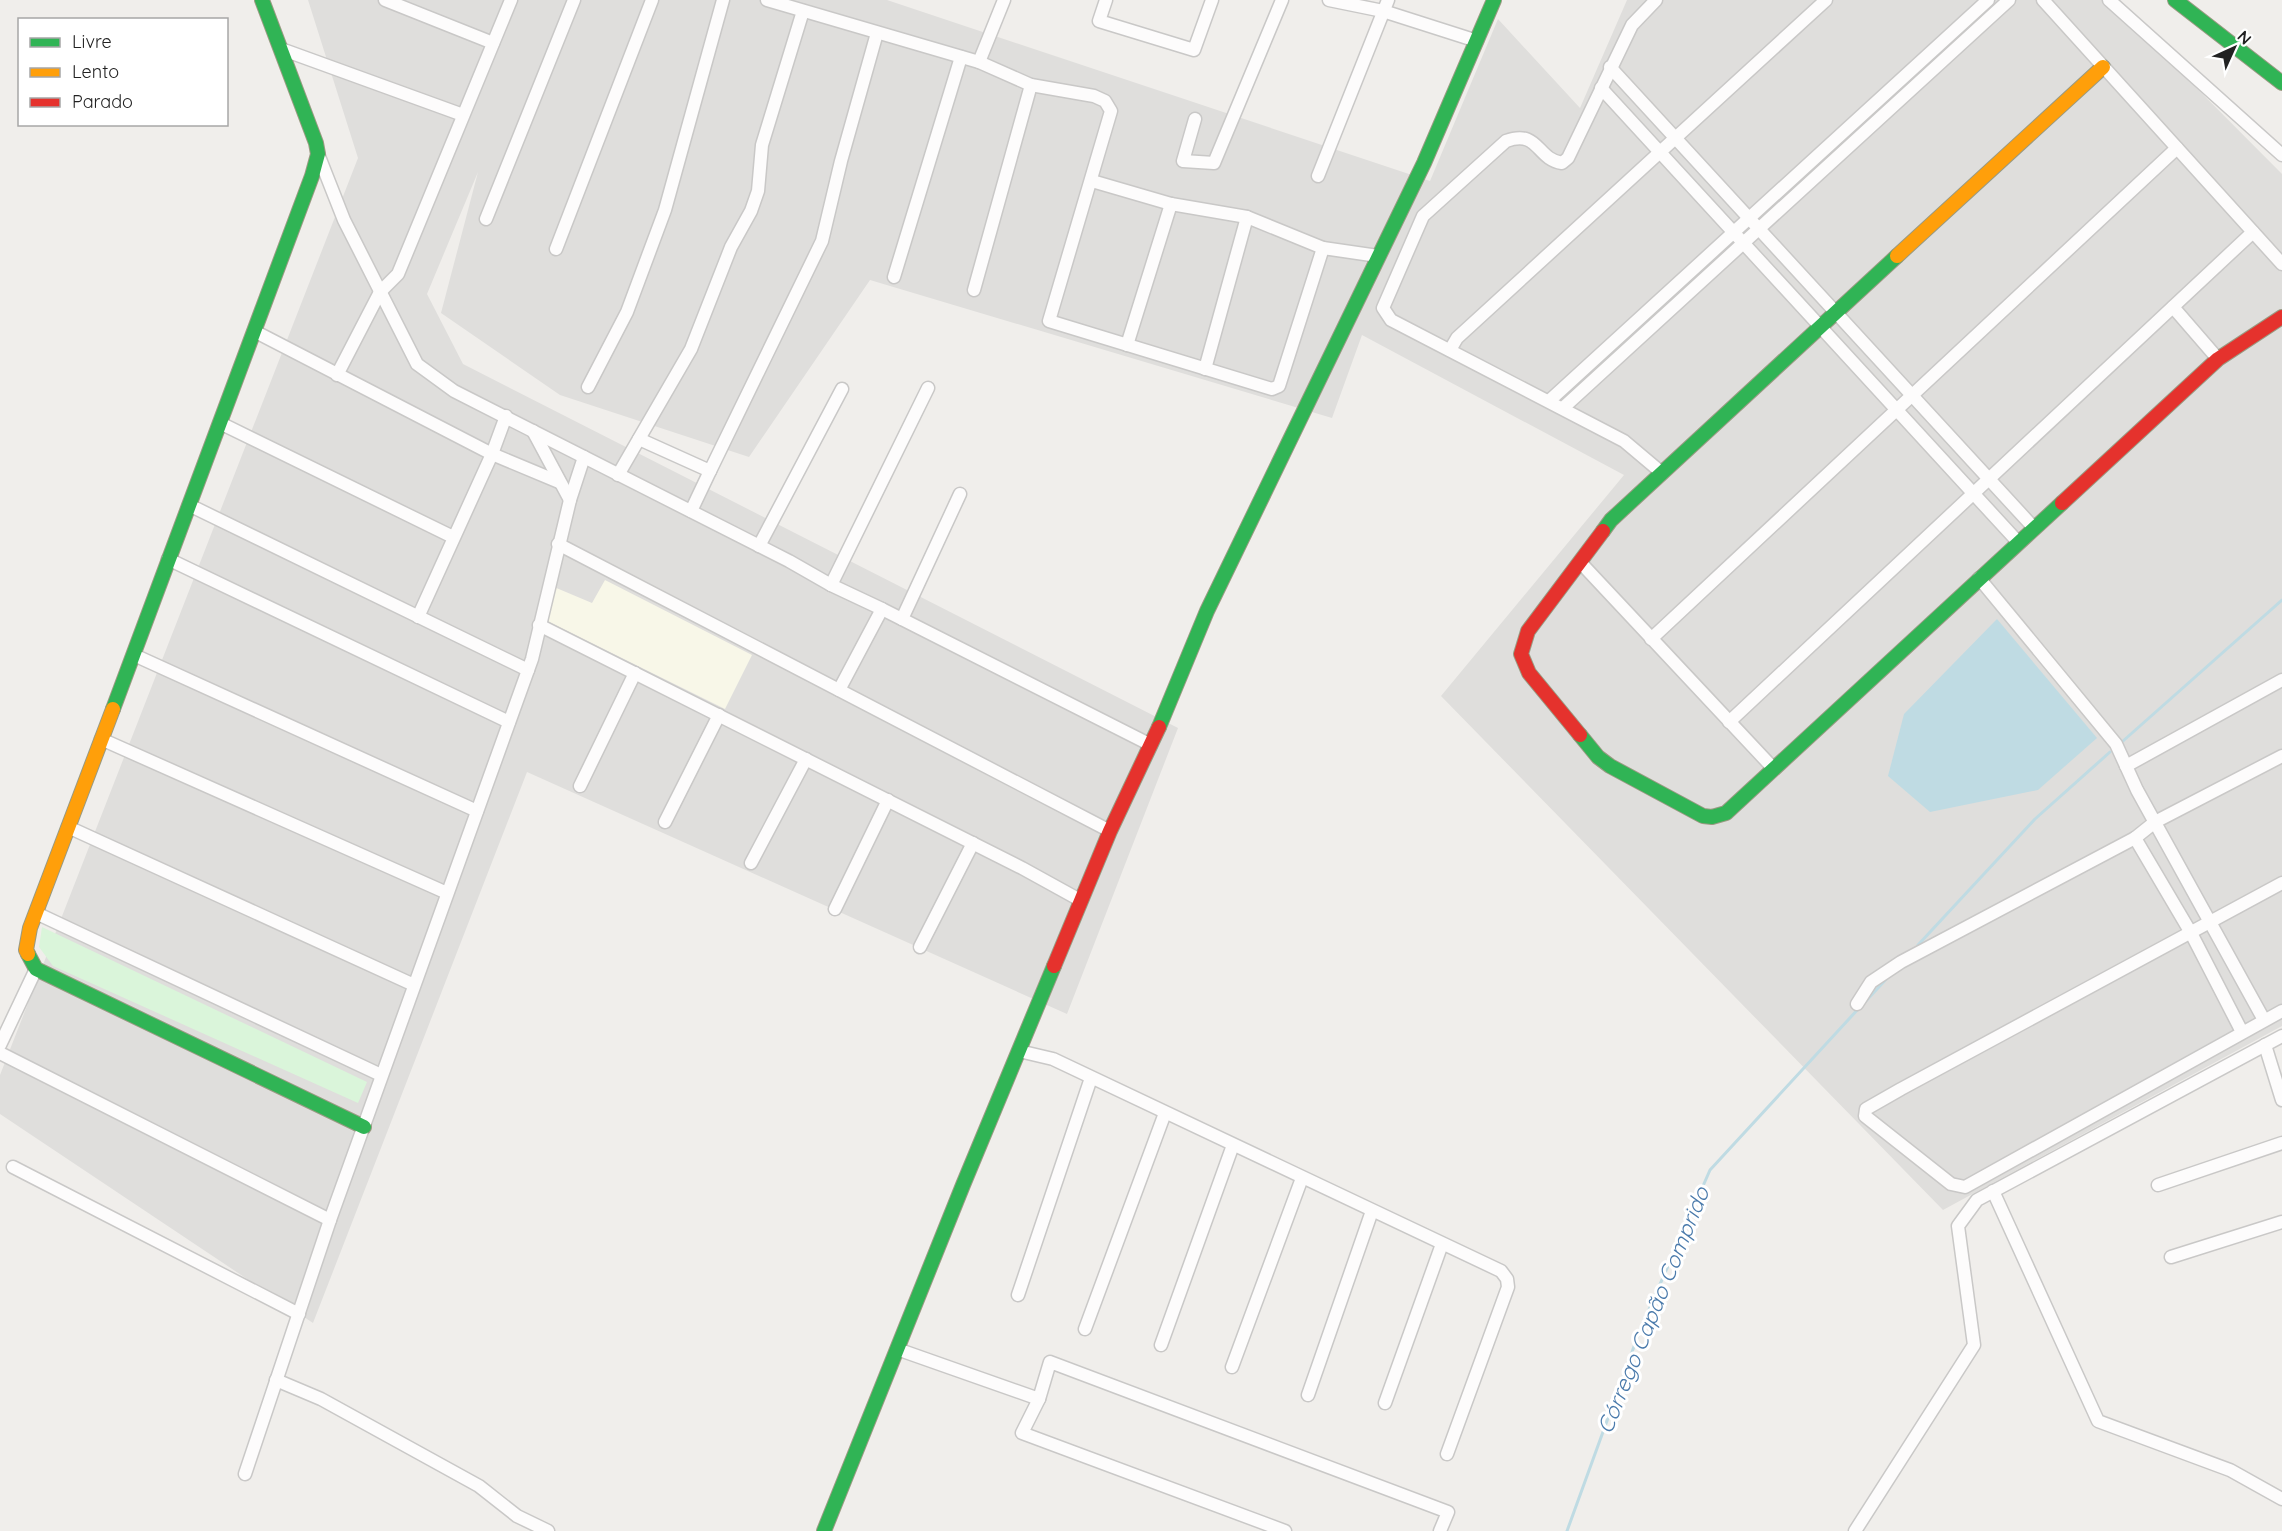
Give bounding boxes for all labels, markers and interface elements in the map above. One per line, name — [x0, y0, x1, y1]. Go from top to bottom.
legend — [18, 18, 228, 126]
north arrow — [2204, 18, 2264, 78]
text: N — [2233, 26, 2256, 49]
text: Livre — [72, 30, 112, 53]
text: Lento — [72, 60, 119, 83]
text: Parado — [72, 90, 133, 113]
water label: Córrego Capão Comprido — [1591, 1181, 1716, 1437]

